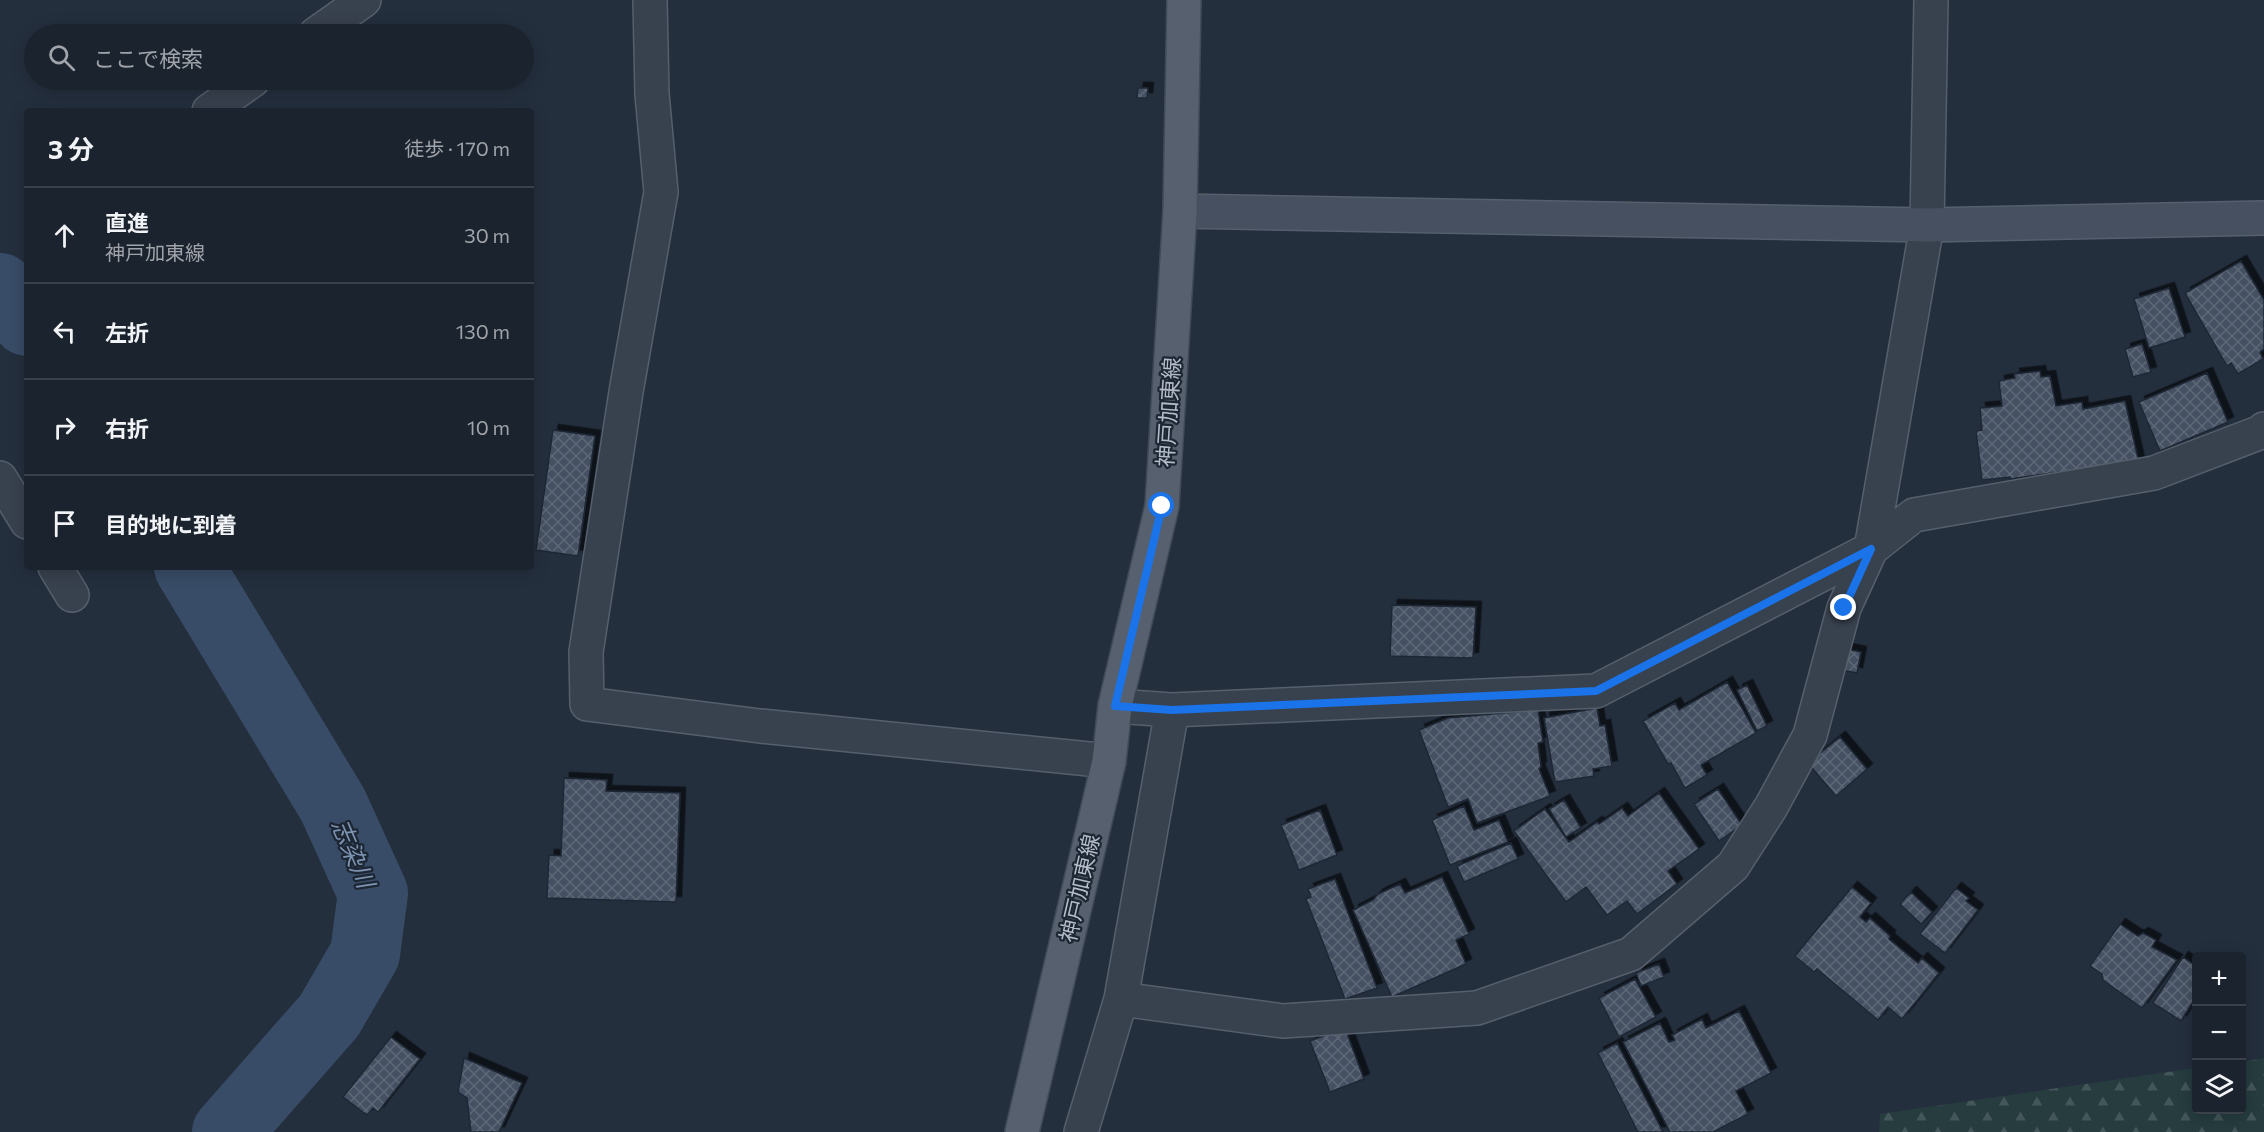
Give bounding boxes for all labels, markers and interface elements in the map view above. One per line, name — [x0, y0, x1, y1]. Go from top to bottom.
search box — [24, 24, 534, 90]
icon: search — [45, 41, 78, 74]
text: ここで検索 — [93, 45, 203, 72]
text: 3 分 — [48, 133, 94, 164]
text: 徒歩 · 170 m — [404, 136, 510, 160]
text: 直進 — [105, 209, 149, 236]
icon: ahead — [48, 219, 81, 252]
text: 30 m — [464, 223, 510, 247]
text: 神戸加東線 — [105, 240, 205, 264]
icon: left — [48, 315, 81, 348]
text: 左折 — [105, 319, 149, 346]
text: 130 m — [456, 319, 510, 343]
street label: 神戸加東線 — [1151, 356, 1185, 468]
icon: right — [48, 411, 81, 444]
text: 右折 — [105, 415, 149, 442]
text: 10 m — [467, 415, 510, 439]
route start — [1148, 492, 1174, 518]
icon: arrive — [48, 507, 81, 540]
text: 目的地に到着 — [105, 511, 237, 538]
route end — [1830, 594, 1856, 620]
water label: 志染川 — [327, 814, 383, 895]
street label: 神戸加東線 — [1053, 831, 1105, 945]
map controls — [2192, 952, 2246, 1114]
button: + — [2192, 952, 2246, 1006]
button: − — [2192, 1006, 2246, 1060]
button: layers — [2192, 1060, 2246, 1114]

